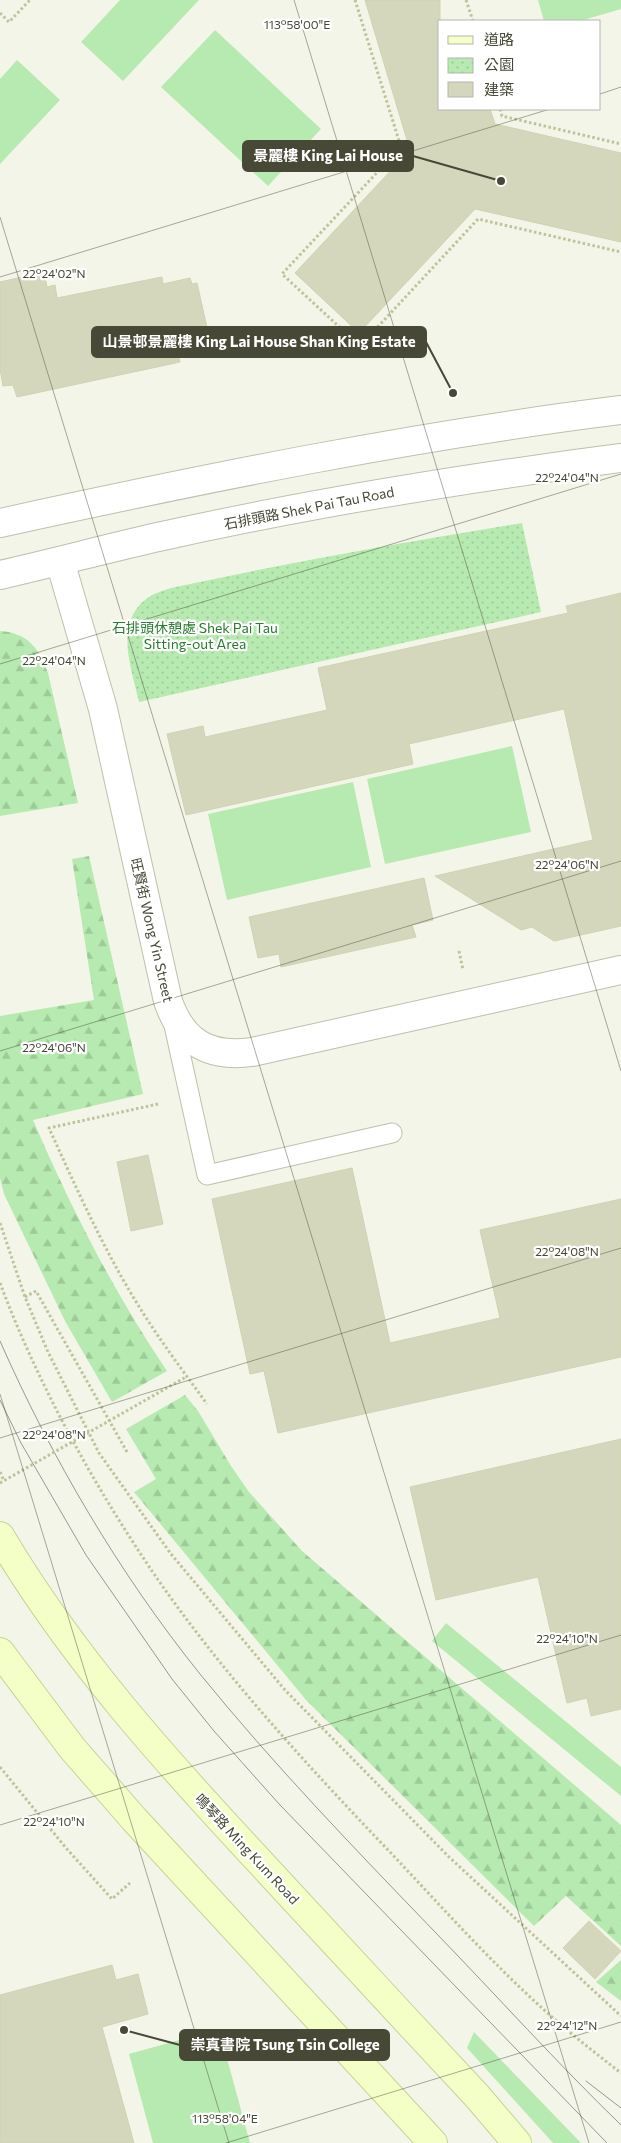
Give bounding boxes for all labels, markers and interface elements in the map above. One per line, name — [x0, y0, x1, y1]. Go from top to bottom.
text: 113°58'00"E — [264, 17, 330, 31]
legend — [438, 20, 601, 110]
text: 道路 — [484, 30, 514, 48]
text: 公園 — [484, 55, 514, 73]
text: 建築 — [484, 80, 514, 98]
callout: 景麗樓 King Lai House — [243, 141, 413, 171]
text: 景麗樓 King Lai House — [253, 146, 403, 164]
text: 22°24'02"N — [22, 266, 86, 280]
callout: 山景邨景麗樓 King Lai House Shan King Estate — [92, 327, 426, 357]
text: 山景邨景麗樓 King Lai House Shan King Estate — [102, 332, 416, 350]
text: 22°24'04"N — [535, 470, 599, 484]
street label: 石排頭路 Shek Pai Tau Road — [222, 483, 396, 532]
park label: 石排頭休憩處 Shek Pai Tau Sitting-out Area — [112, 619, 278, 652]
text: 22°24'04"N — [22, 653, 86, 667]
street label: 旺賢街 Wong Yin Street — [128, 856, 177, 1004]
text: 22°24'06"N — [535, 857, 599, 871]
text: 22°24'06"N — [22, 1040, 86, 1054]
text: 22°24'08"N — [535, 1244, 599, 1258]
text: 22°24'08"N — [22, 1427, 86, 1441]
text: 22°24'10"N — [536, 1631, 598, 1645]
street label: 鳴琴路 Ming Kum Road — [192, 1790, 303, 1907]
text: 22°24'10"N — [23, 1814, 85, 1828]
text: 22°24'12"N — [537, 2018, 597, 2032]
callout: 崇真書院 Tsung Tsin College — [180, 2030, 389, 2060]
text: 崇真書院 Tsung Tsin College — [190, 2035, 380, 2053]
text: 113°58'04"E — [192, 2111, 258, 2125]

